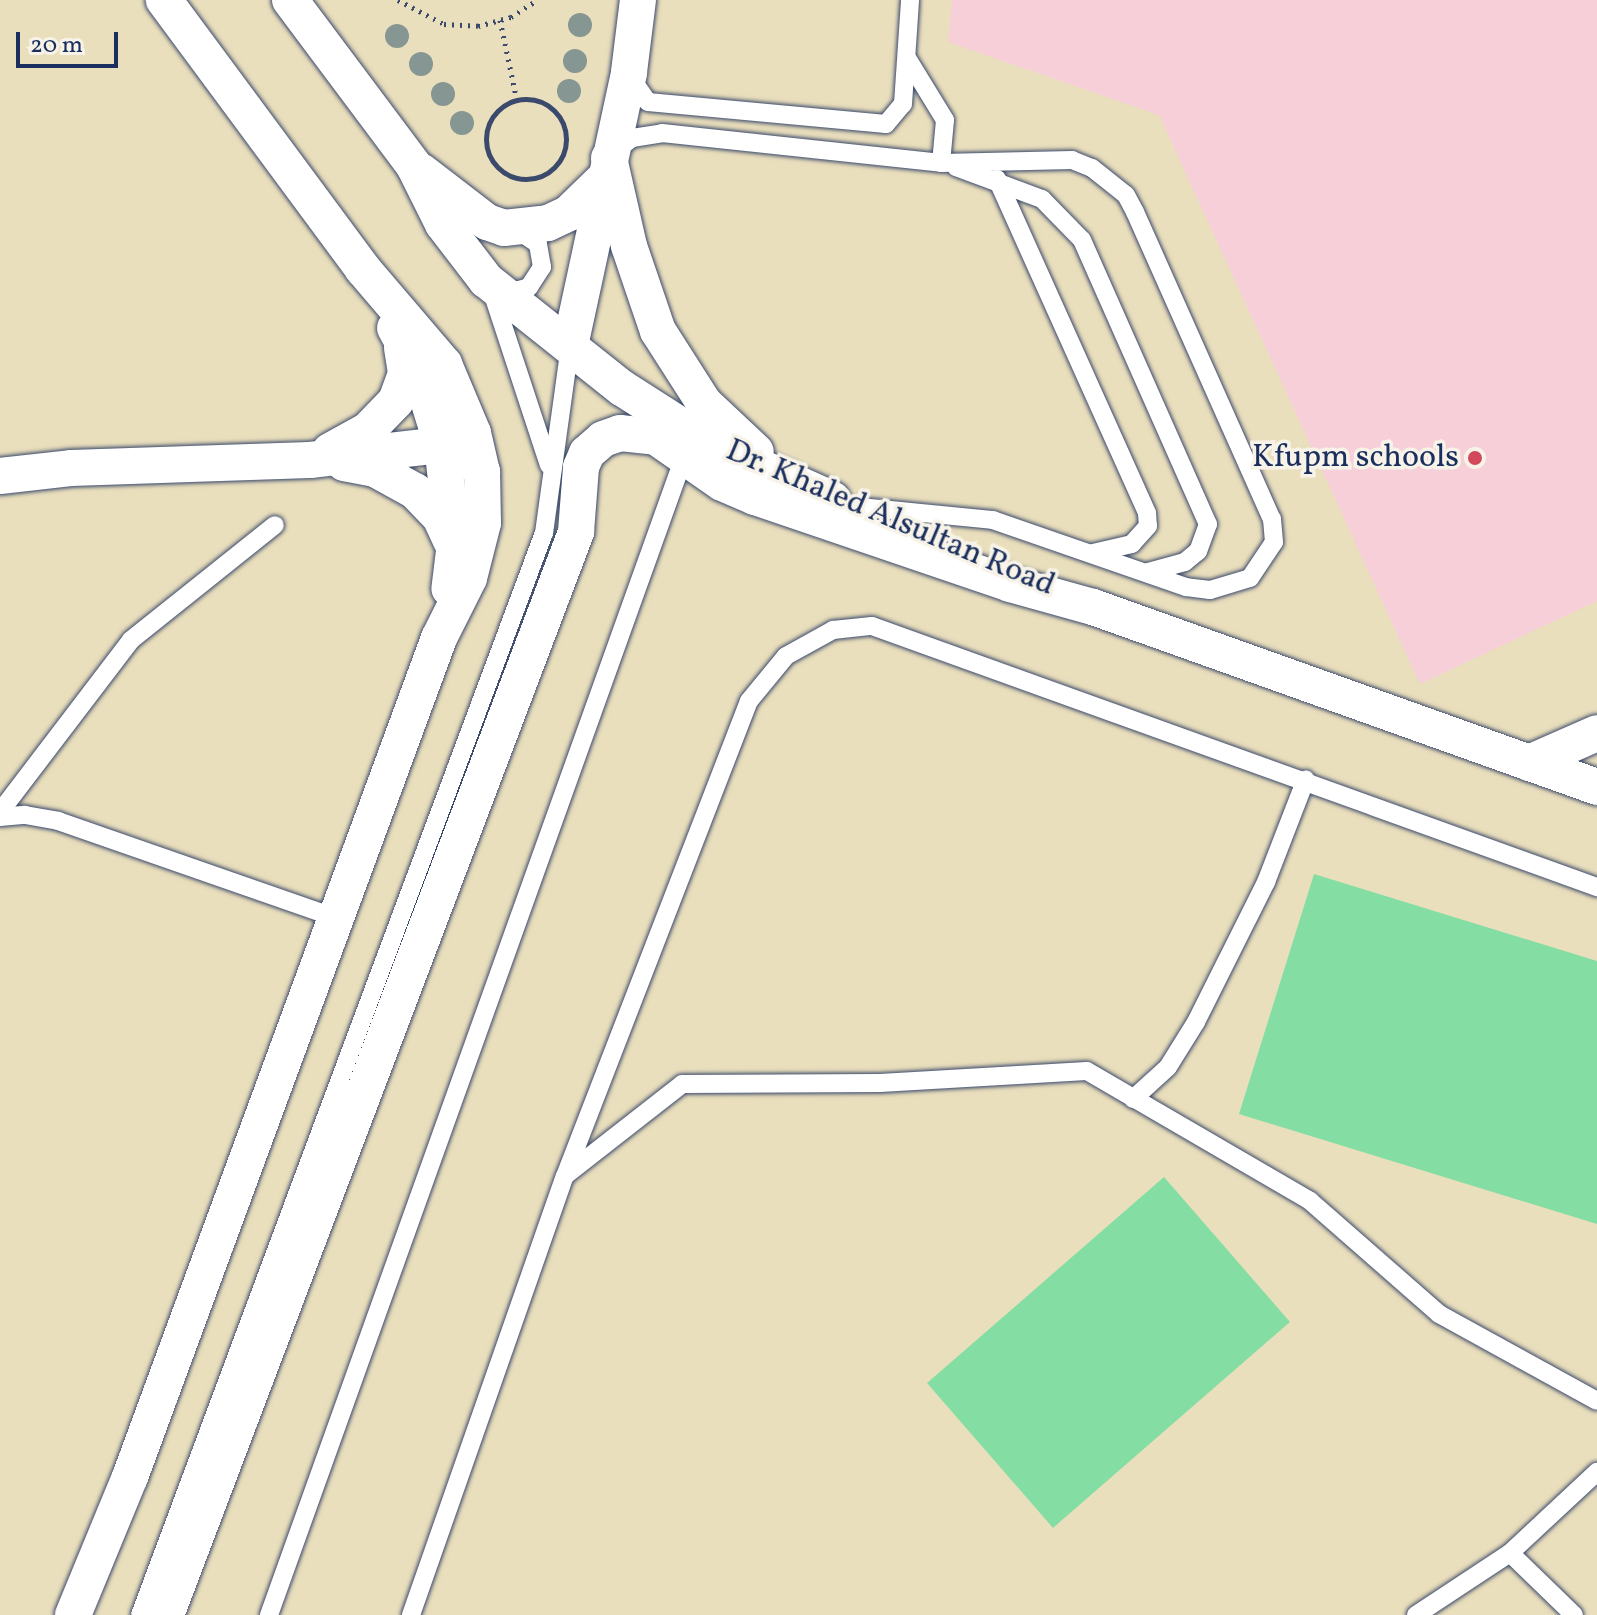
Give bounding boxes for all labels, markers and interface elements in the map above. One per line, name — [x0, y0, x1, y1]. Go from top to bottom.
scale bar — [20, 16, 122, 66]
text: 20 m — [30, 29, 83, 63]
street label: Dr. Khaled Alsultan Road — [720, 432, 1060, 606]
place label: Kfupm schools — [1252, 439, 1459, 477]
marker: Kfupm schools — [1466, 449, 1484, 467]

